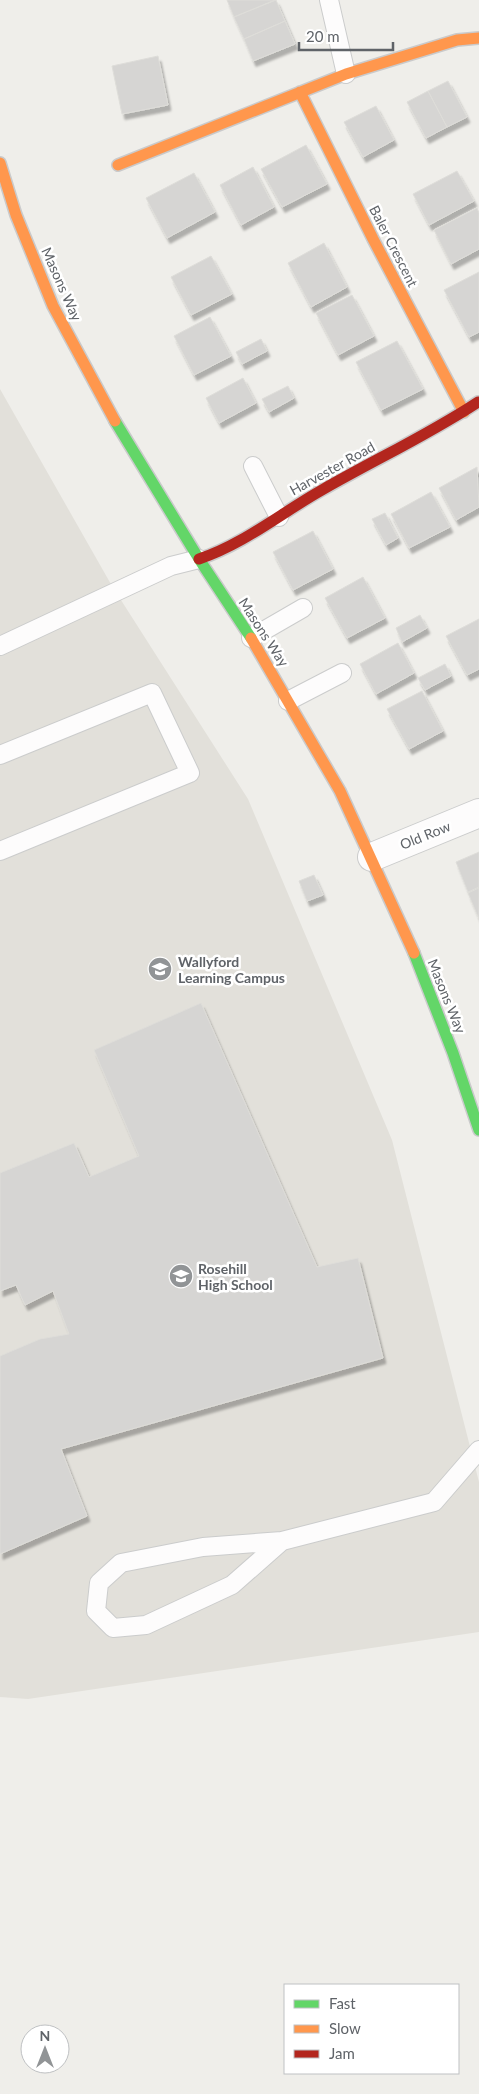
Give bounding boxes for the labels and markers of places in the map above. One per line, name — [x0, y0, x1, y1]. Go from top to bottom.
place label: Wallyford Learning Campus — [178, 953, 285, 986]
school or university icon: Wallyford Learning Campus — [147, 956, 173, 982]
place label: Rosehill High School — [198, 1260, 273, 1293]
school or university icon: Rosehill High School — [168, 1263, 194, 1289]

